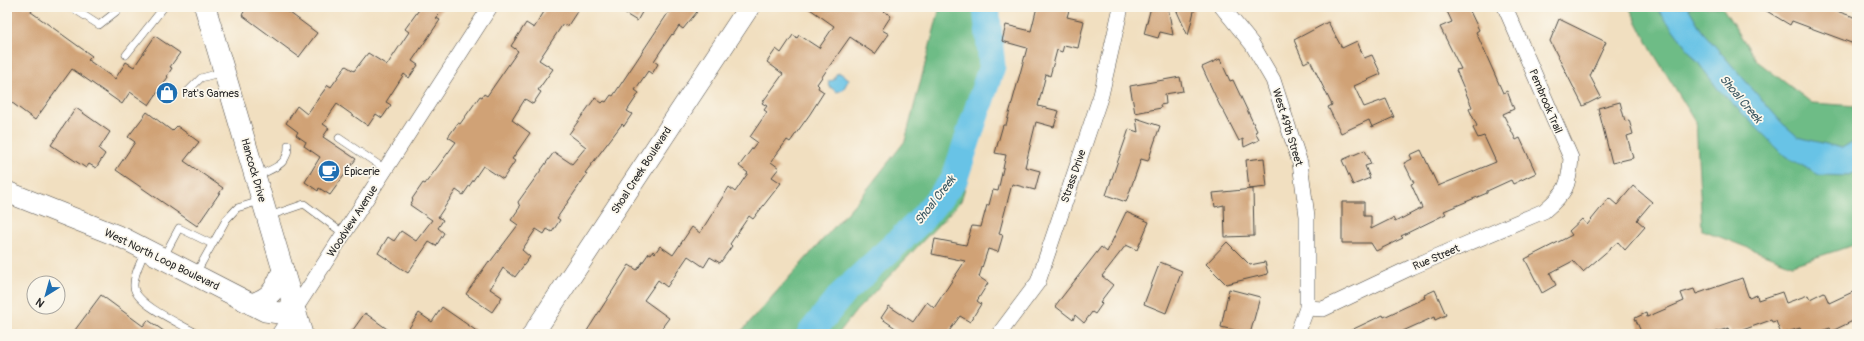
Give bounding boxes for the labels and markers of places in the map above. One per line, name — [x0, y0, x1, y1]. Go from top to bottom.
shop icon: Pat's Games — [154, 80, 180, 106]
place label: Pat's Games — [182, 87, 239, 100]
cafe icon: Épicerie — [316, 158, 342, 184]
place label: Épicerie — [344, 165, 380, 178]

